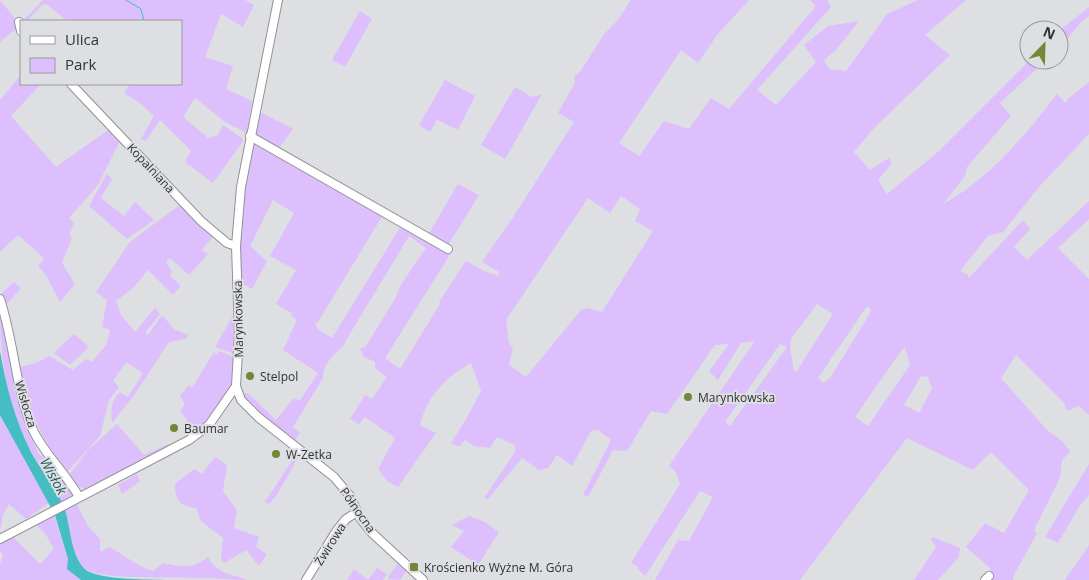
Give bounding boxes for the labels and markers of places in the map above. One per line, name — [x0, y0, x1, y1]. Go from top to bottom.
place label: Stelpol — [260, 368, 298, 385]
marker: Stelpol — [244, 370, 256, 382]
place label: Marynkowska — [698, 389, 775, 406]
marker: Marynkowska — [682, 391, 694, 403]
place label: Baumar — [184, 420, 229, 437]
marker: Baumar — [168, 422, 180, 434]
place label: W-Zetka — [286, 446, 332, 463]
marker: W-Zetka — [270, 448, 282, 460]
place label: Krościenko Wyżne M. Góra — [424, 559, 573, 576]
marker: Krościenko Wyżne M. Góra — [408, 561, 420, 573]

